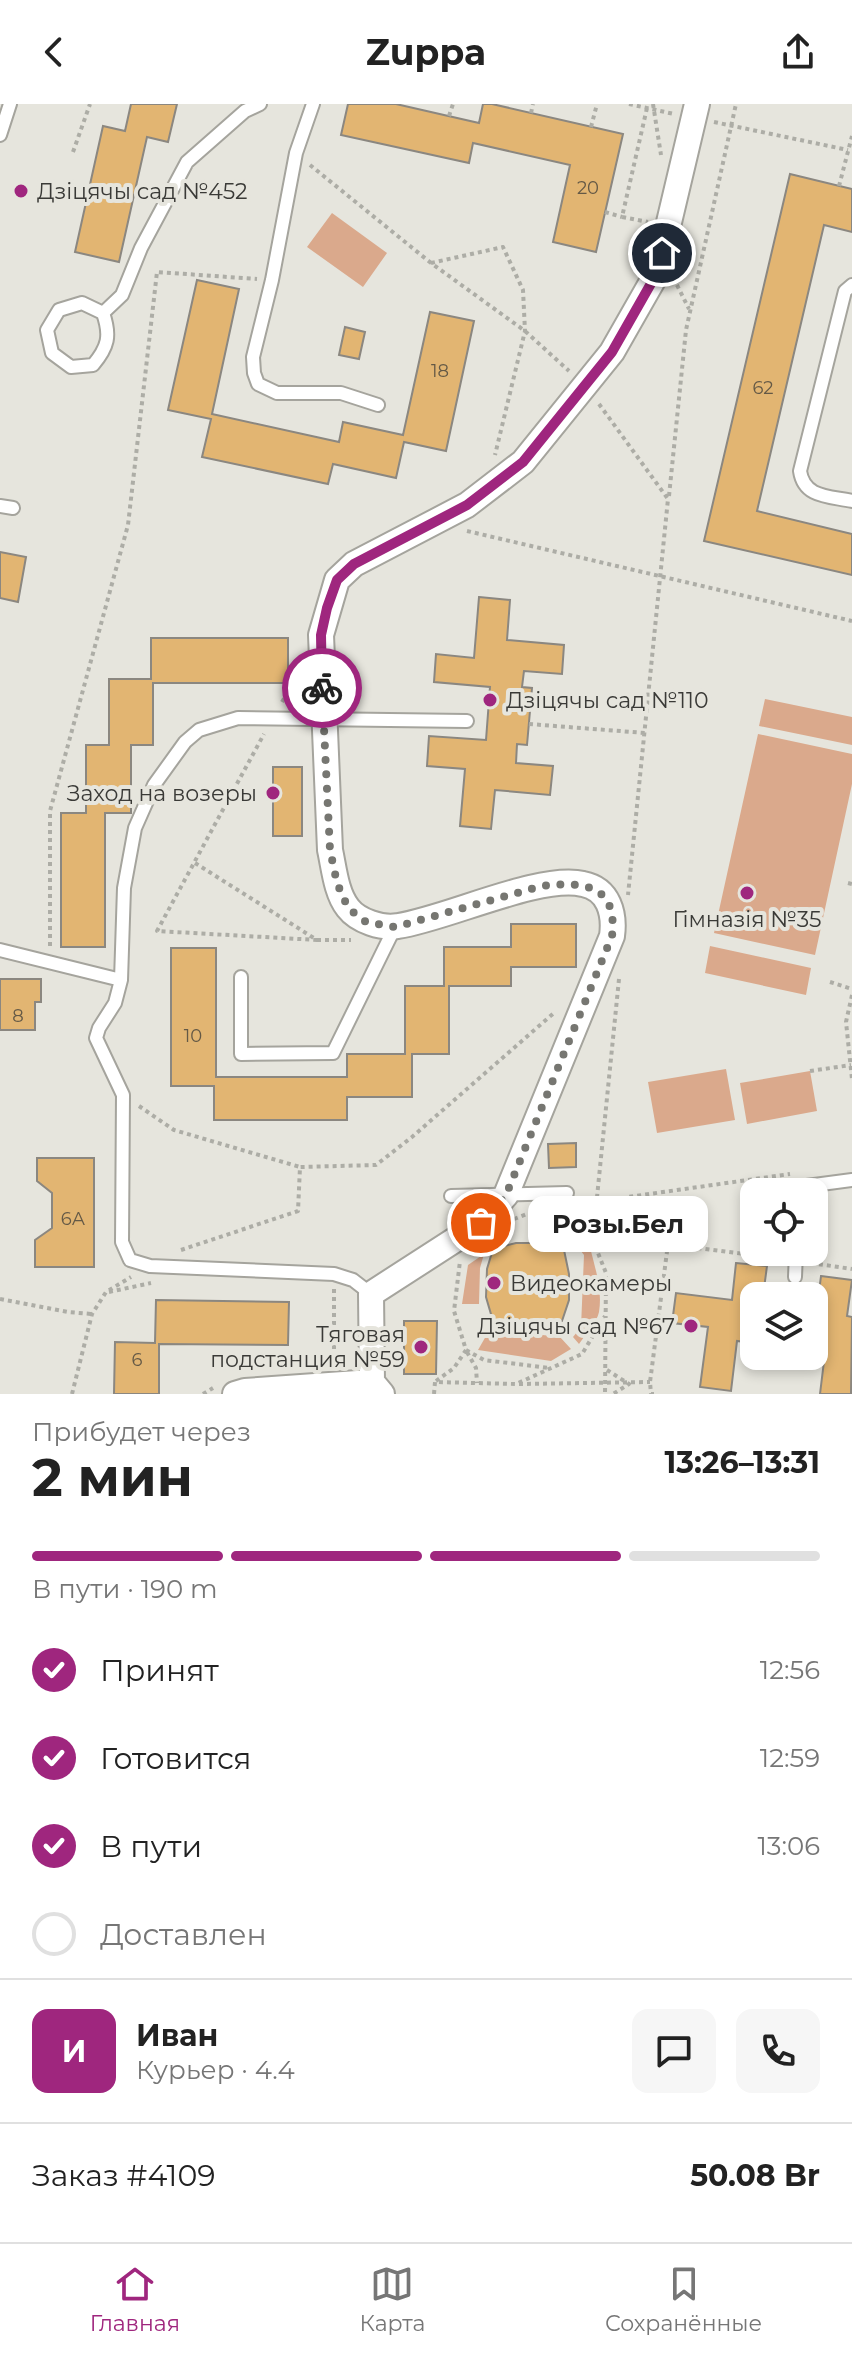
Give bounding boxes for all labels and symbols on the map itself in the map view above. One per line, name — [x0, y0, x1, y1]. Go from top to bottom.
house number: 20 — [577, 177, 599, 199]
place label: Дзіцячы сад №452 — [37, 178, 248, 205]
marker: Дзіцячы сад №452 — [12, 182, 30, 200]
pin — [628, 219, 696, 287]
house number: 18 — [431, 360, 449, 382]
house number: 62 — [752, 377, 774, 399]
courier — [282, 648, 362, 728]
place label: Дзіцячы сад №110 — [506, 687, 709, 714]
marker: Дзіцячы сад №110 — [481, 691, 499, 709]
place label: Заход на возеры — [67, 780, 257, 807]
marker: Заход на возеры — [264, 784, 282, 802]
marker: Гімназія №35 — [738, 884, 756, 902]
place label: Гімназія №35 — [673, 906, 821, 933]
house number: 8 — [12, 1005, 24, 1027]
house number: 10 — [184, 1025, 202, 1047]
pin — [447, 1189, 515, 1257]
callout: Розы.Бел — [529, 1195, 709, 1251]
house number: 6А — [61, 1208, 86, 1230]
place label: Видеокамеры — [510, 1270, 672, 1297]
marker: Видеокамеры — [485, 1274, 503, 1292]
place label: Дзіцячы сад №67 — [477, 1313, 675, 1340]
marker: Дзіцячы сад №67 — [682, 1317, 700, 1335]
place label: Тяговая подстанция №59 — [210, 1321, 405, 1373]
marker: Тяговая подстанция №59 — [412, 1338, 430, 1356]
house number: 6 — [132, 1349, 143, 1371]

